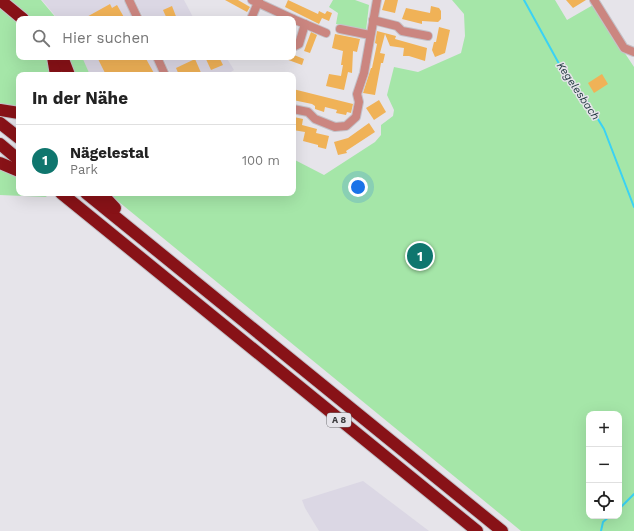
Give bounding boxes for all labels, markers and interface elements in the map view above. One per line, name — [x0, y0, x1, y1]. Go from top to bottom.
search box — [16, 16, 296, 60]
icon: search — [30, 27, 52, 49]
text: Hier suchen — [62, 29, 149, 47]
water label: Kegelesbach — [554, 60, 602, 122]
text: In der Nähe — [32, 88, 128, 108]
text: Nägelestal — [70, 144, 149, 162]
text: 1 — [42, 153, 48, 168]
text: 100 m — [242, 153, 280, 168]
text: Park — [70, 162, 98, 177]
your location — [348, 177, 368, 197]
pin: 1 — [407, 241, 433, 271]
map controls — [586, 411, 622, 519]
button: + — [586, 411, 622, 447]
road number: A 8 — [327, 413, 351, 427]
button: − — [586, 447, 622, 483]
button: locate — [586, 483, 622, 519]

